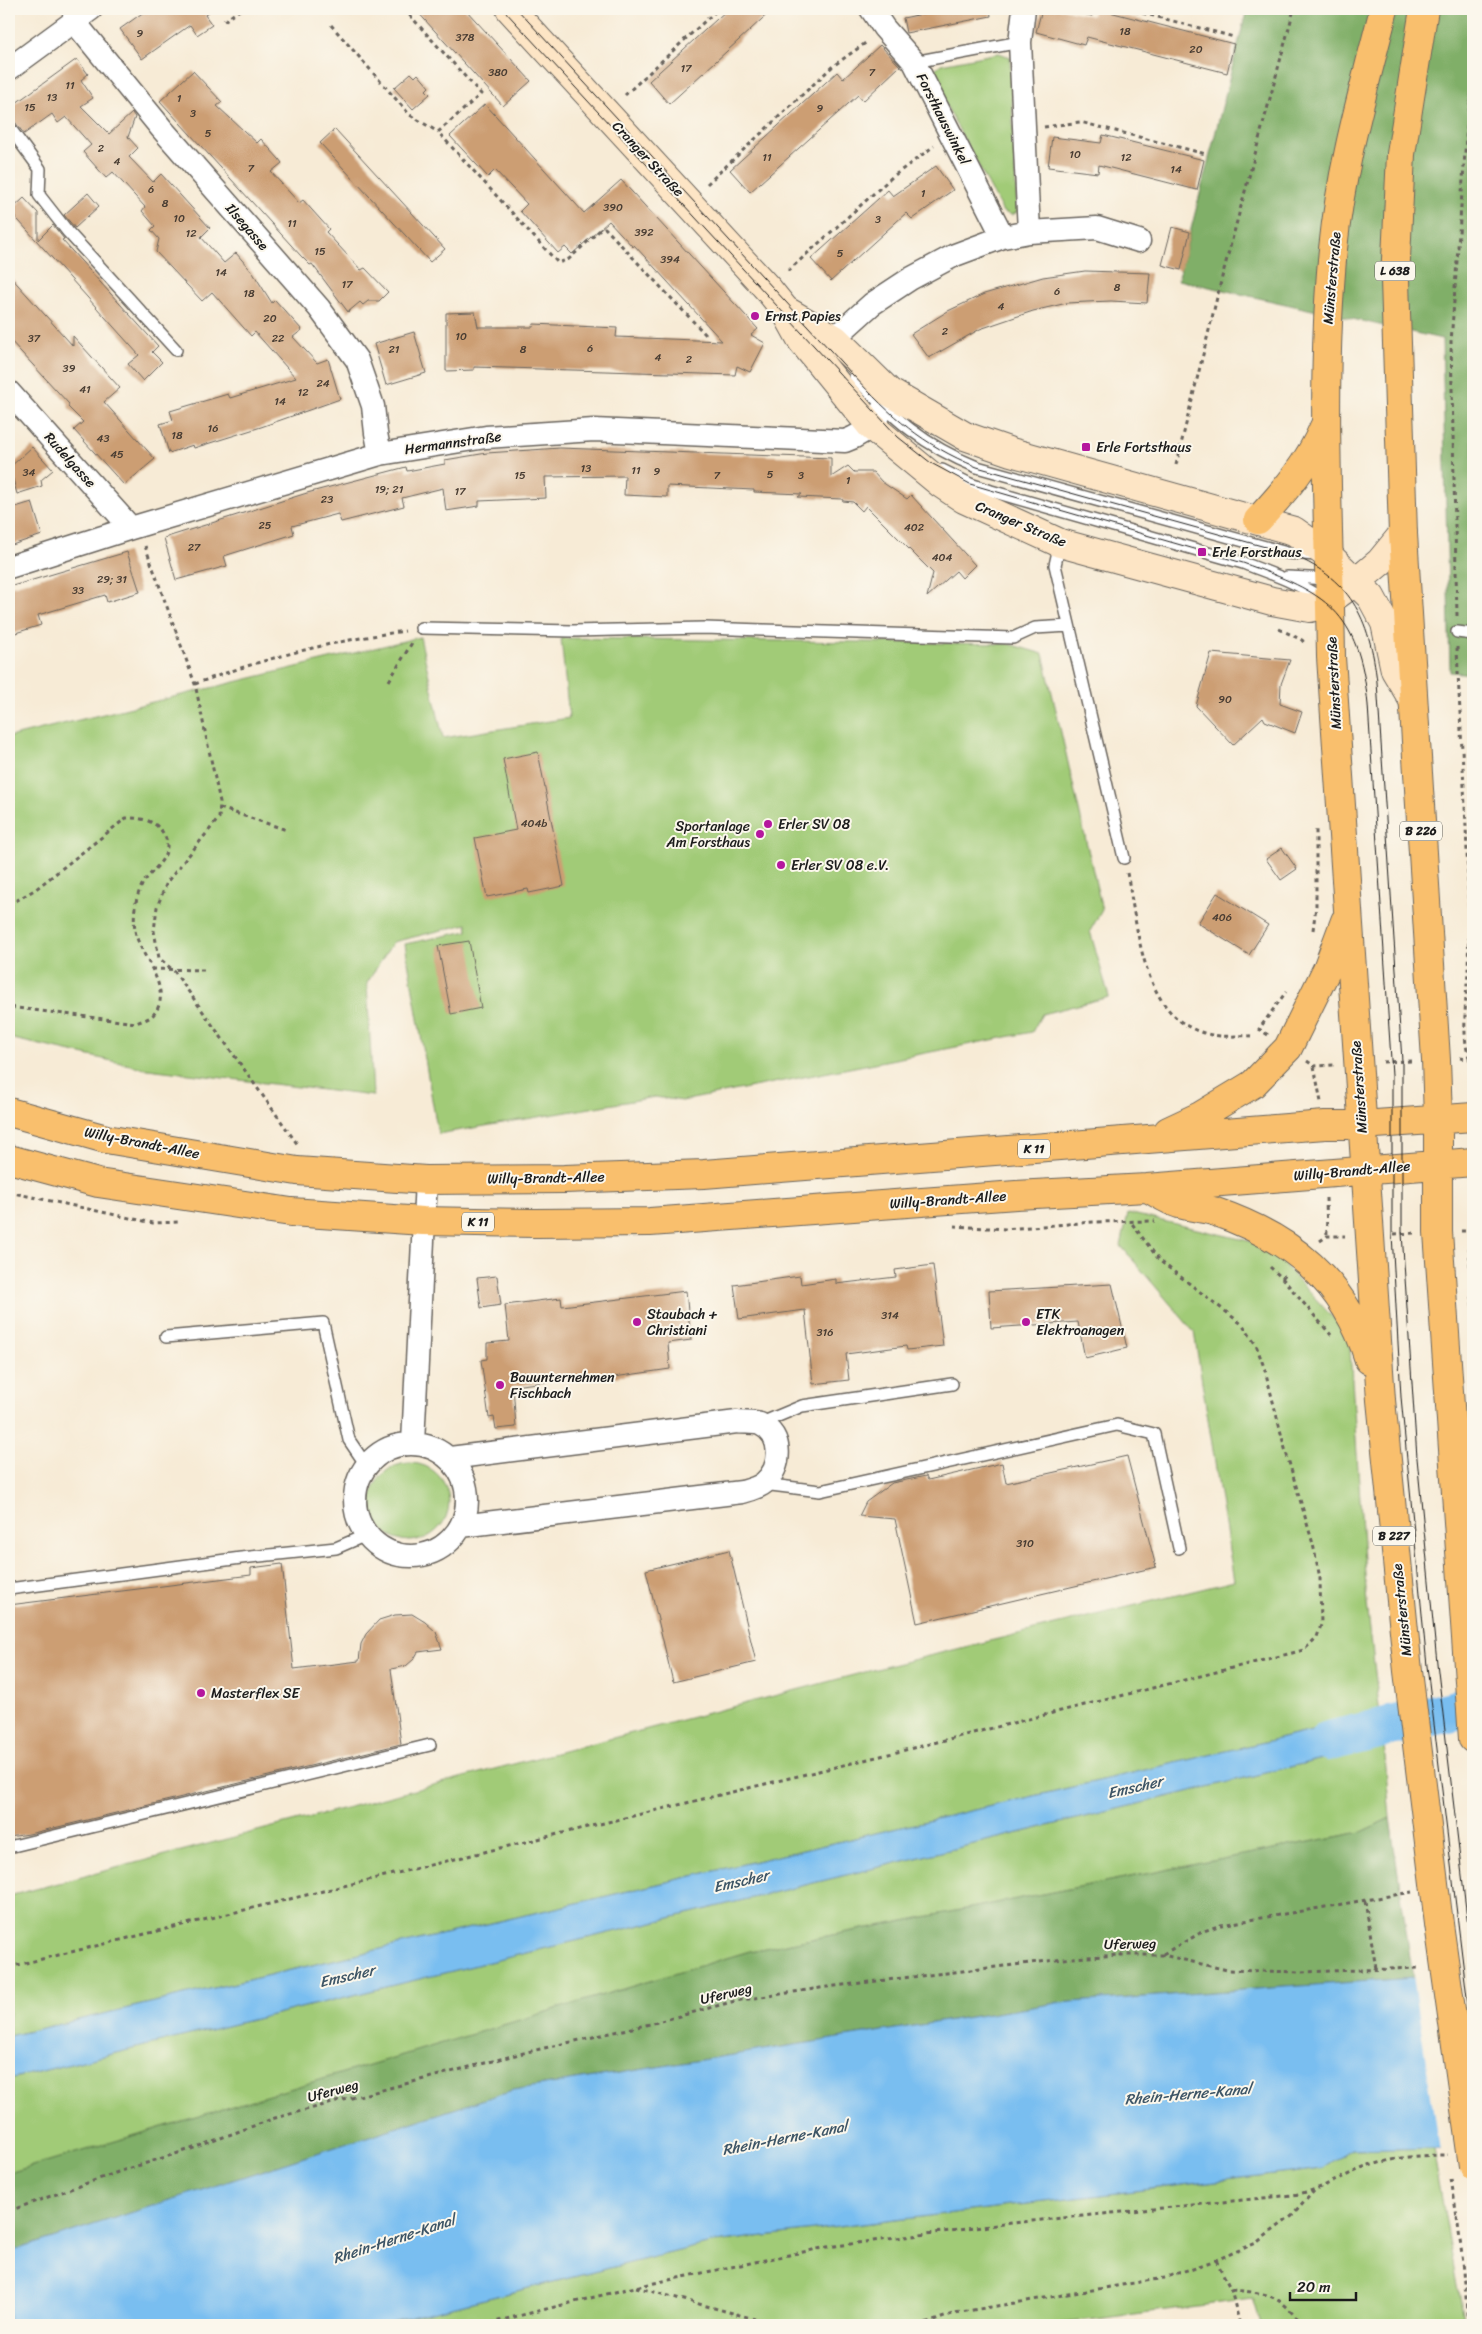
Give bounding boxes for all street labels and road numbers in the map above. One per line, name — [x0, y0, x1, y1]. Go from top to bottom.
street label: Forsthauswinkel — [909, 69, 977, 170]
street label: Cranger Straße — [606, 115, 690, 203]
street label: Ilsegasse — [218, 197, 275, 257]
street label: Münsterstraße — [1316, 230, 1349, 325]
road number: L 638 — [1375, 262, 1415, 280]
street label: Hermannstraße — [403, 424, 503, 462]
street label: Rudelgasse — [38, 426, 102, 494]
street label: Cranger Straße — [971, 493, 1071, 555]
street label: Münsterstraße — [1319, 636, 1349, 730]
road number: B 226 — [1400, 821, 1442, 840]
street label: Münsterstraße — [1343, 1040, 1375, 1134]
street label: Willy-Brandt-Allee — [82, 1120, 202, 1166]
road number: K 11 — [1018, 1140, 1050, 1158]
street label: Willy-Brandt-Allee — [1293, 1153, 1411, 1189]
street label: Willy-Brandt-Allee — [487, 1164, 605, 1192]
street label: Willy-Brandt-Allee — [889, 1183, 1007, 1217]
road number: K 11 — [462, 1212, 494, 1232]
road number: B 227 — [1373, 1526, 1415, 1545]
street label: Münsterstraße — [1385, 1562, 1419, 1657]
street label: Uferweg — [1104, 1931, 1156, 1957]
street label: Uferweg — [698, 1976, 754, 2012]
street label: Uferweg — [304, 2072, 362, 2110]

